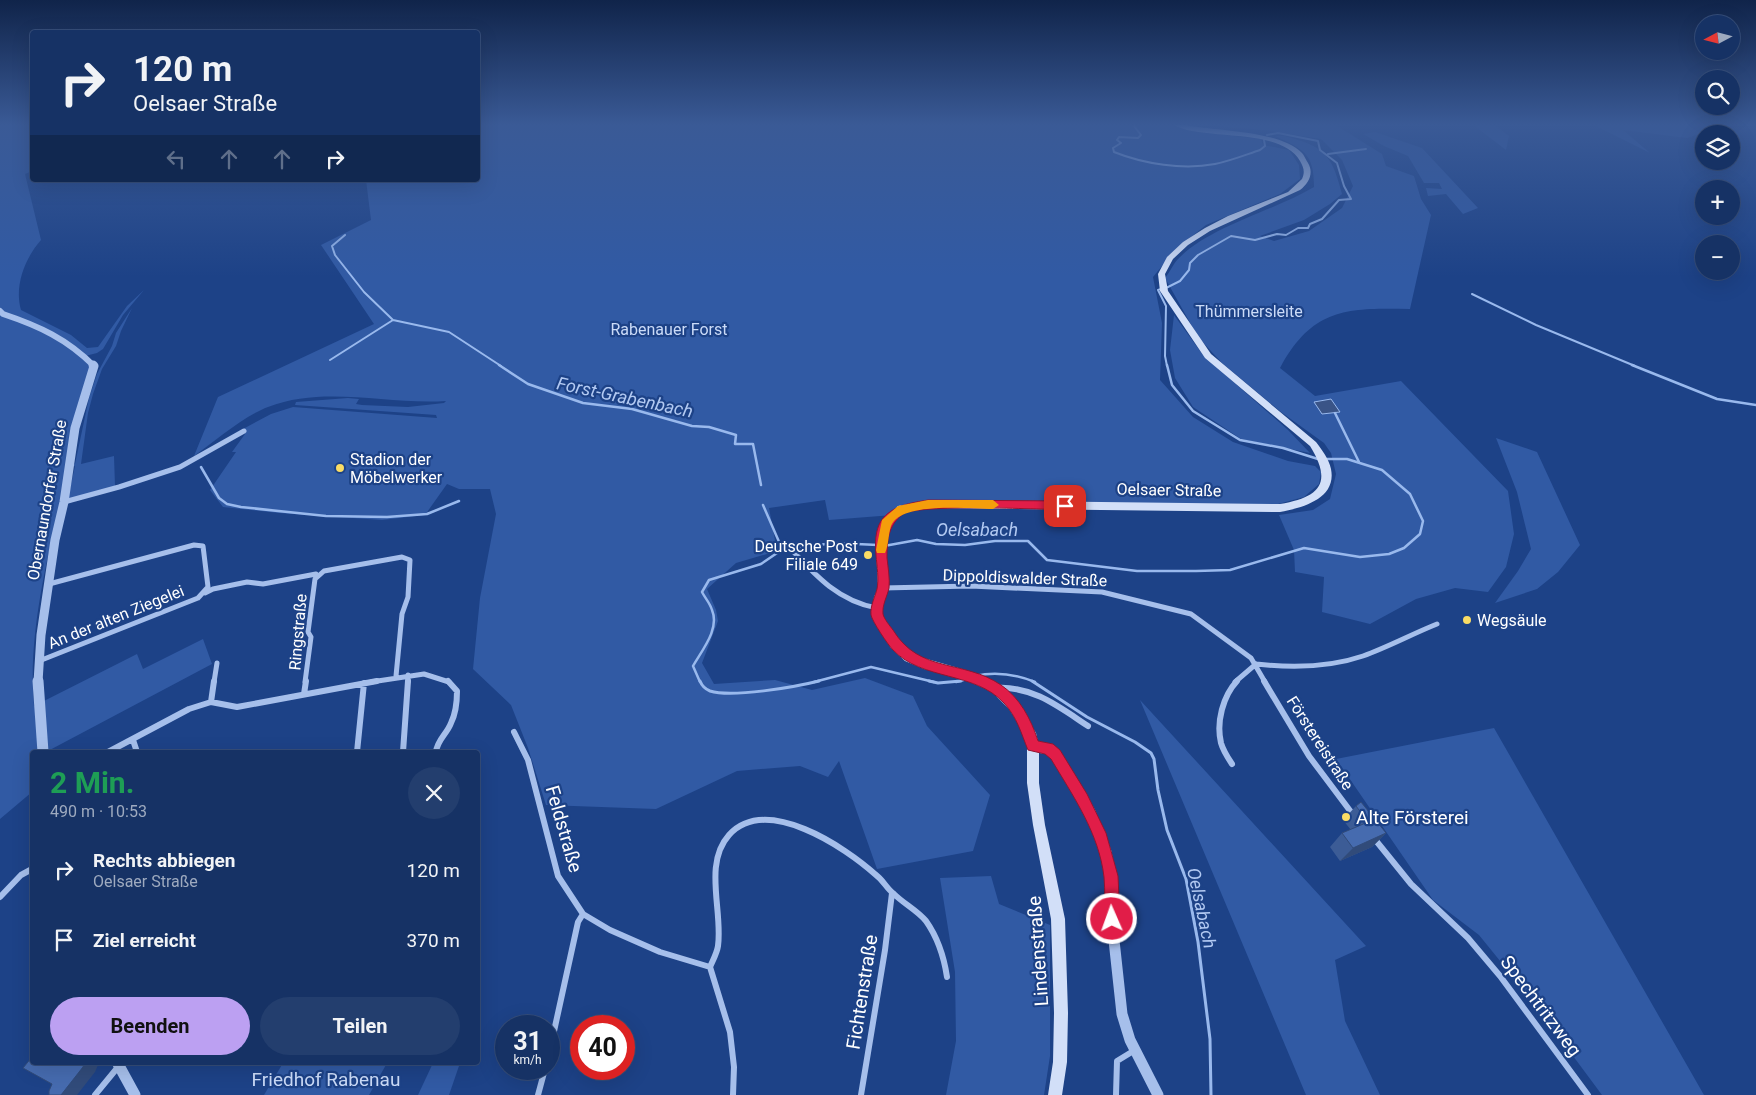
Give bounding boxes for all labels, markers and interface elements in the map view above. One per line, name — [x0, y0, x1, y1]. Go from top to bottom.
north arrow — [1695, 15, 1740, 60]
map controls — [1695, 15, 1740, 280]
text: 120 m — [133, 49, 232, 90]
icon: right — [50, 50, 115, 115]
button: search — [1695, 70, 1740, 115]
text: Oelsaer Straße — [133, 91, 277, 116]
button: layers — [1695, 125, 1740, 170]
icon: left — [162, 145, 190, 173]
icon: ahead — [215, 145, 243, 173]
icon: ahead — [268, 145, 296, 173]
icon: right — [321, 145, 349, 173]
button: + — [1695, 180, 1740, 225]
button: − — [1695, 235, 1740, 280]
park label: Thümmersleite — [1195, 302, 1303, 321]
park label: Rabenauer Forst — [611, 320, 727, 339]
water label: Forst-Grabenbach — [555, 372, 695, 422]
street label: Obernaundorfer Straße — [24, 418, 70, 582]
place label: Stadion der Möbelwerker — [350, 450, 443, 487]
marker: Stadion der Möbelwerker — [334, 462, 346, 474]
street label: Oelsaer Straße — [1116, 480, 1222, 500]
pin — [1044, 485, 1086, 527]
icon: arrive — [1051, 492, 1079, 520]
water label: Oelsabach — [936, 519, 1018, 540]
place label: Deutsche Post Filiale 649 — [754, 537, 858, 574]
marker: Deutsche Post Filiale 649 — [862, 549, 874, 561]
street label: Dippoldiswalder Straße — [942, 566, 1108, 590]
street label: An der alten Ziegelei — [45, 581, 187, 653]
street label: Ringstraße — [285, 593, 311, 671]
place label: Wegsäule — [1477, 611, 1547, 630]
marker: Wegsäule — [1461, 614, 1473, 626]
street label: Förstereistraße — [1283, 692, 1357, 794]
text: 2 Min. — [50, 765, 134, 800]
button: close — [408, 767, 460, 819]
street label: Feldstraße — [541, 783, 587, 875]
text: 490 m · 10:53 — [50, 802, 147, 821]
place label: Alte Försterei — [1356, 806, 1469, 829]
marker: Alte Försterei — [1340, 811, 1352, 823]
text: Rechts abbiegen — [93, 849, 235, 872]
icon: right — [50, 856, 78, 884]
text: 120 m — [407, 859, 460, 882]
water label: Oelsabach — [1183, 866, 1221, 950]
text: Oelsaer Straße — [93, 872, 198, 891]
position arrow — [1085, 892, 1137, 944]
street label: Lindenstraße — [1023, 895, 1053, 1007]
icon: arrive — [50, 926, 78, 954]
text: Ziel erreicht — [93, 929, 196, 952]
text: 370 m — [407, 929, 460, 952]
street label: Fichtenstraße — [842, 933, 882, 1051]
street label: Spechtritzweg — [1496, 951, 1586, 1061]
button: Beenden — [50, 997, 250, 1055]
button: Teilen — [260, 997, 460, 1055]
speed limit sign: 40 — [570, 1015, 635, 1080]
text: 31 — [513, 1027, 542, 1056]
text: km/h — [513, 1053, 542, 1067]
park label: Friedhof Rabenau — [252, 1068, 400, 1091]

